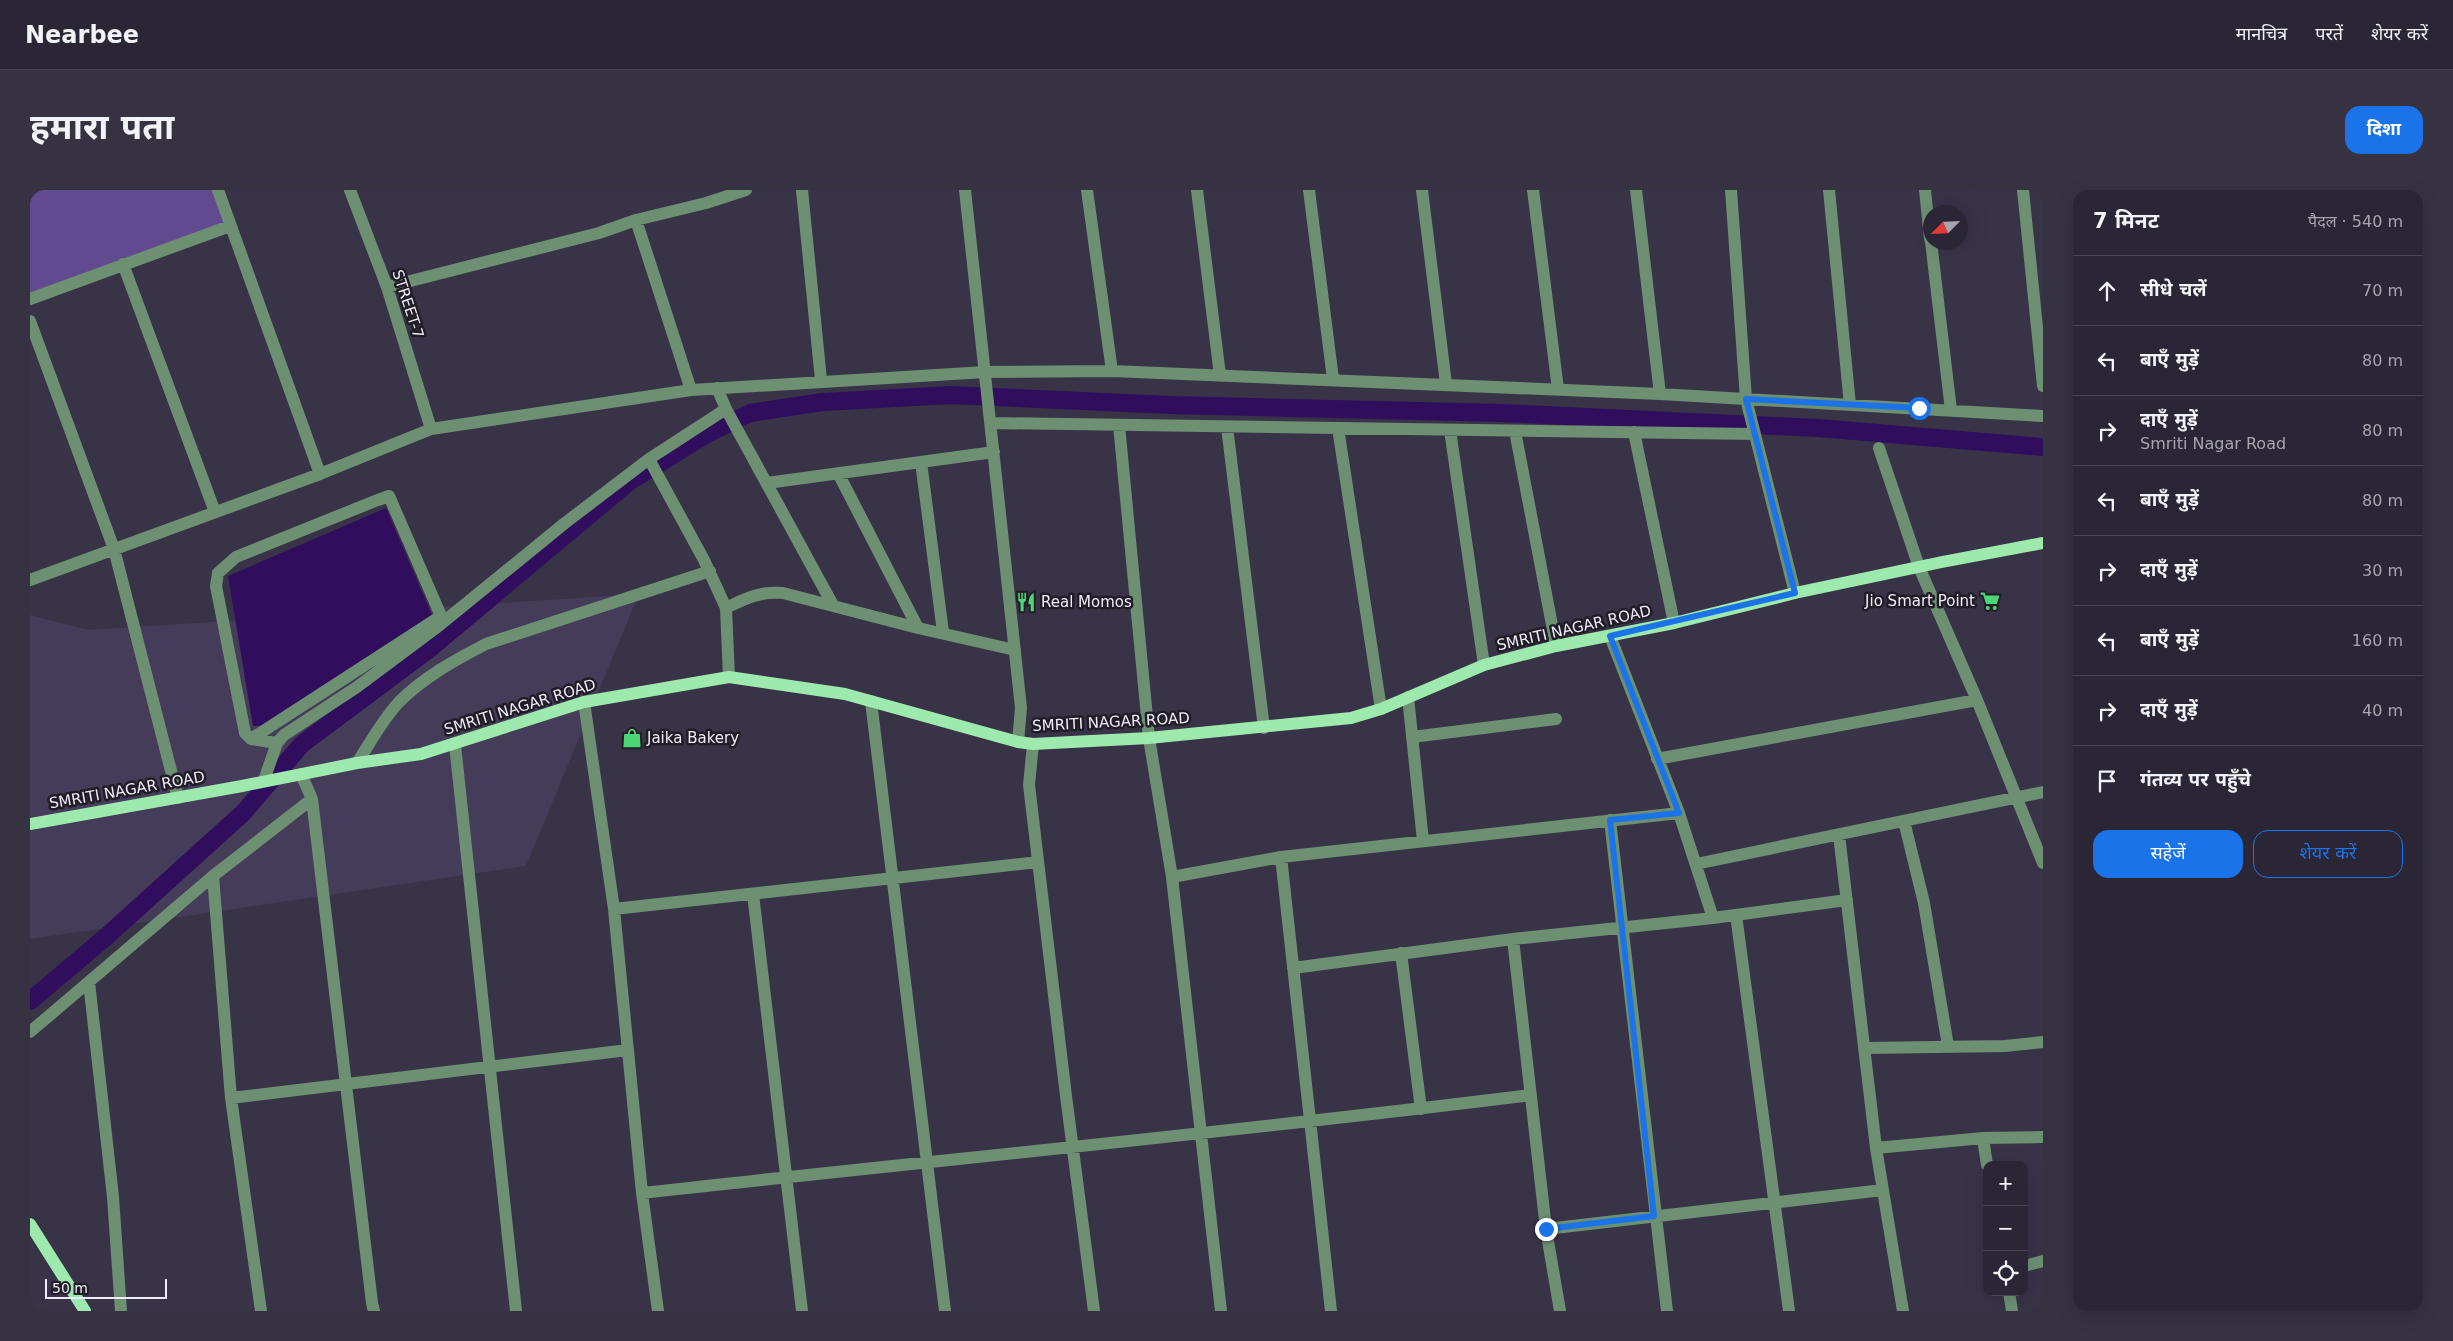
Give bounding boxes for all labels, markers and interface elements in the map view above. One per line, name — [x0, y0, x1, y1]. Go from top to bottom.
text: Nearbee — [25, 21, 139, 49]
text: मानचित्र — [2236, 23, 2287, 44]
text: परतें — [2315, 23, 2343, 44]
text: शेयर करें — [2371, 23, 2428, 44]
button: दिशा — [2345, 106, 2423, 154]
text: हमारा पता — [30, 107, 174, 147]
north arrow — [1923, 205, 1968, 250]
text: 7 मिनट — [2093, 209, 2159, 233]
text: पैदल · 540 m — [2308, 212, 2403, 231]
street label: STREET-7 — [388, 268, 428, 340]
icon: ahead — [2093, 277, 2121, 305]
text: सीधे चलें — [2140, 278, 2207, 300]
text: 70 m — [2362, 281, 2403, 300]
icon: left — [2093, 347, 2121, 375]
text: बाएँ मुड़ें — [2140, 348, 2199, 370]
text: 80 m — [2362, 351, 2403, 370]
route start — [1908, 397, 1931, 420]
text: दाएँ मुड़ें — [2140, 408, 2198, 430]
icon: right — [2093, 417, 2121, 445]
text: 80 m — [2362, 421, 2403, 440]
text: Smriti Nagar Road — [2140, 434, 2286, 453]
icon: left — [2093, 487, 2121, 515]
text: बाएँ मुड़ें — [2140, 488, 2199, 510]
text: 80 m — [2362, 491, 2403, 510]
icon: right — [2093, 557, 2121, 585]
text: दाएँ मुड़ें — [2140, 558, 2198, 580]
text: 30 m — [2362, 561, 2403, 580]
supermarket icon: Jio Smart Point — [1979, 590, 2001, 612]
restaurant icon: Real Momos — [1015, 591, 1037, 613]
place label: Jio Smart Point — [1864, 592, 1975, 610]
place label: Real Momos — [1041, 593, 1132, 611]
street label: SMRITI NAGAR ROAD — [1495, 601, 1653, 655]
icon: left — [2093, 627, 2121, 655]
text: बाएँ मुड़ें — [2140, 628, 2199, 650]
text: 160 m — [2352, 631, 2403, 650]
street label: SMRITI NAGAR ROAD — [442, 675, 598, 739]
icon: right — [2093, 697, 2121, 725]
text: दाएँ मुड़ें — [2140, 698, 2198, 720]
text: 40 m — [2362, 701, 2403, 720]
street label: SMRITI NAGAR ROAD — [1032, 709, 1190, 735]
shop icon: Jaika Bakery — [621, 727, 643, 749]
place label: Jaika Bakery — [646, 729, 739, 747]
street label: SMRITI NAGAR ROAD — [48, 767, 206, 813]
icon: arrive — [2093, 767, 2121, 795]
text: गंतव्य पर पहुँचे — [2140, 768, 2251, 790]
button: सहेजें — [2093, 830, 2243, 878]
button: शेयर करें — [2253, 830, 2403, 878]
map controls — [1983, 1161, 2028, 1296]
button: + — [1983, 1161, 2028, 1206]
button: − — [1983, 1206, 2028, 1251]
route end — [1535, 1218, 1558, 1241]
button: locate — [1983, 1251, 2028, 1296]
scale bar — [45, 1276, 168, 1299]
text: 50 m — [52, 1280, 88, 1296]

